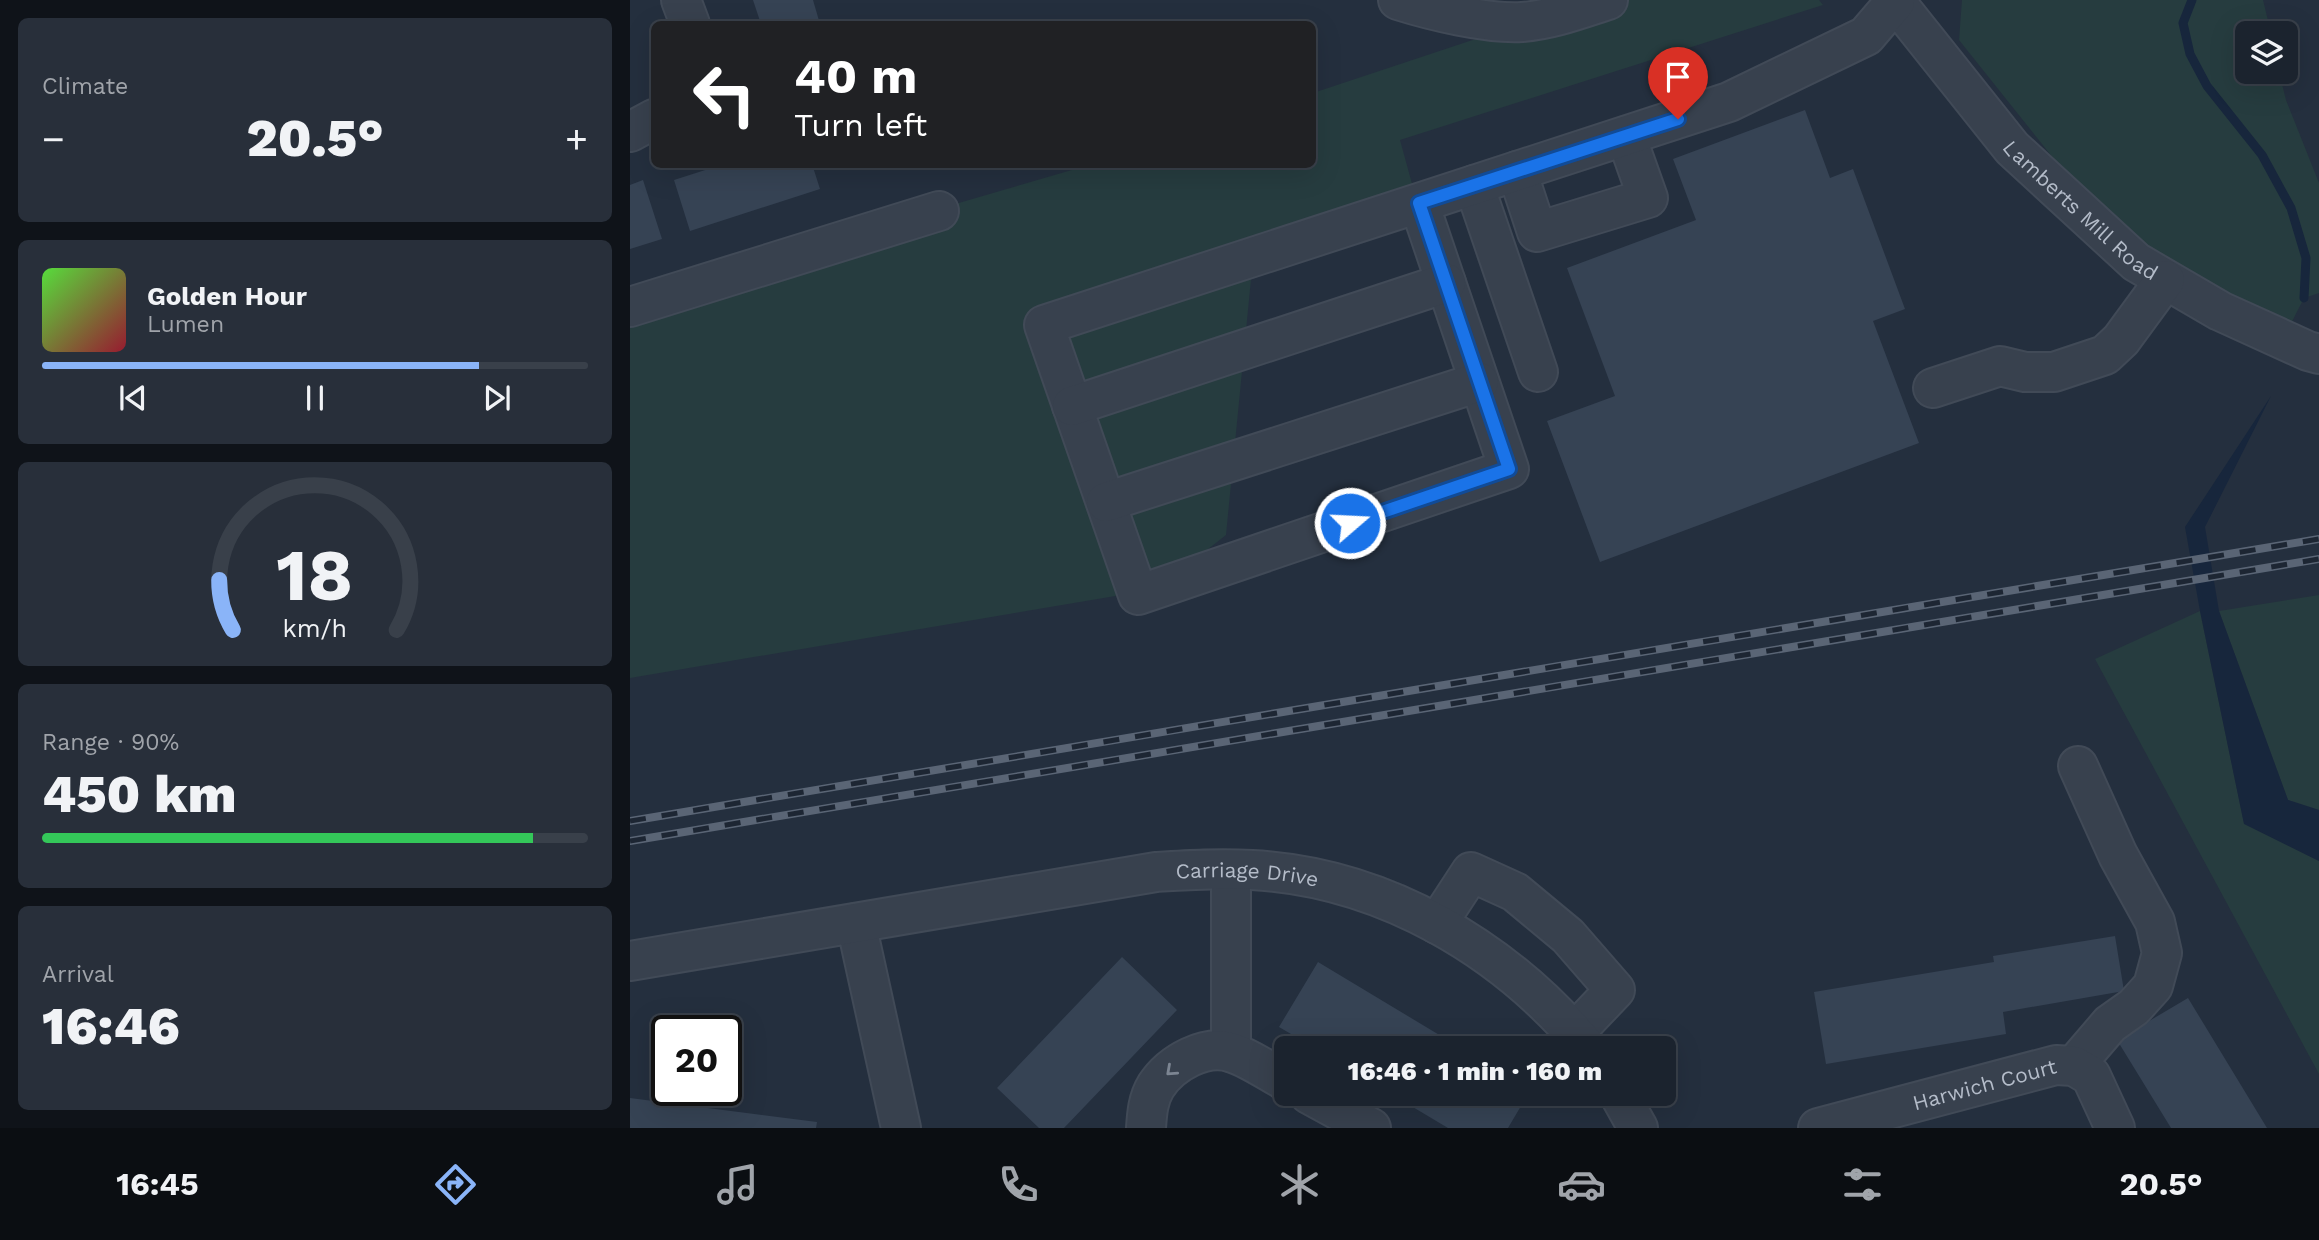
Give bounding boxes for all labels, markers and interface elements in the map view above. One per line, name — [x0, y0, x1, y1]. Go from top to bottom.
map controls — [2235, 21, 2298, 84]
button: layers — [2235, 21, 2298, 84]
text: 40 m — [794, 47, 917, 105]
pin — [1648, 47, 1708, 119]
icon: left — [679, 49, 770, 140]
icon: arrive — [1659, 58, 1697, 96]
text: Climate — [42, 73, 128, 100]
text: Turn left — [794, 106, 927, 144]
text: 20.5° — [246, 108, 384, 169]
text: − — [42, 117, 65, 161]
text: + — [565, 117, 588, 161]
street label: Lamberts Mill Road — [1998, 135, 2163, 285]
text: Golden Hour — [147, 281, 307, 311]
text: Lumen — [147, 311, 224, 338]
icon: previous — [114, 379, 152, 417]
icon: pause — [296, 379, 334, 417]
icon: next — [478, 379, 516, 417]
position arrow — [1313, 486, 1387, 560]
text: 18 — [276, 532, 354, 618]
text: km/h — [283, 614, 347, 643]
text: Range · 90% — [42, 729, 179, 756]
text: 450 km — [42, 764, 236, 825]
street label: Carriage Drive — [1175, 857, 1321, 891]
text: Arrival — [42, 961, 114, 988]
text: 16:46 — [42, 996, 180, 1057]
speed limit sign: 20 — [651, 1015, 742, 1106]
street label: Harwich Court — [1910, 1053, 2059, 1115]
text: 16:46 · 1 min · 160 m — [1348, 1056, 1602, 1086]
one-way arrow — [1166, 1063, 1179, 1075]
icon: directions — [431, 1160, 480, 1209]
icon: music — [713, 1160, 762, 1209]
icon: phone — [994, 1160, 1043, 1209]
icon: climate — [1275, 1160, 1324, 1209]
icon: car — [1557, 1160, 1606, 1209]
icon: filters — [1838, 1160, 1887, 1209]
text: 16:45 — [116, 1165, 199, 1203]
text: 20.5° — [2120, 1165, 2203, 1203]

